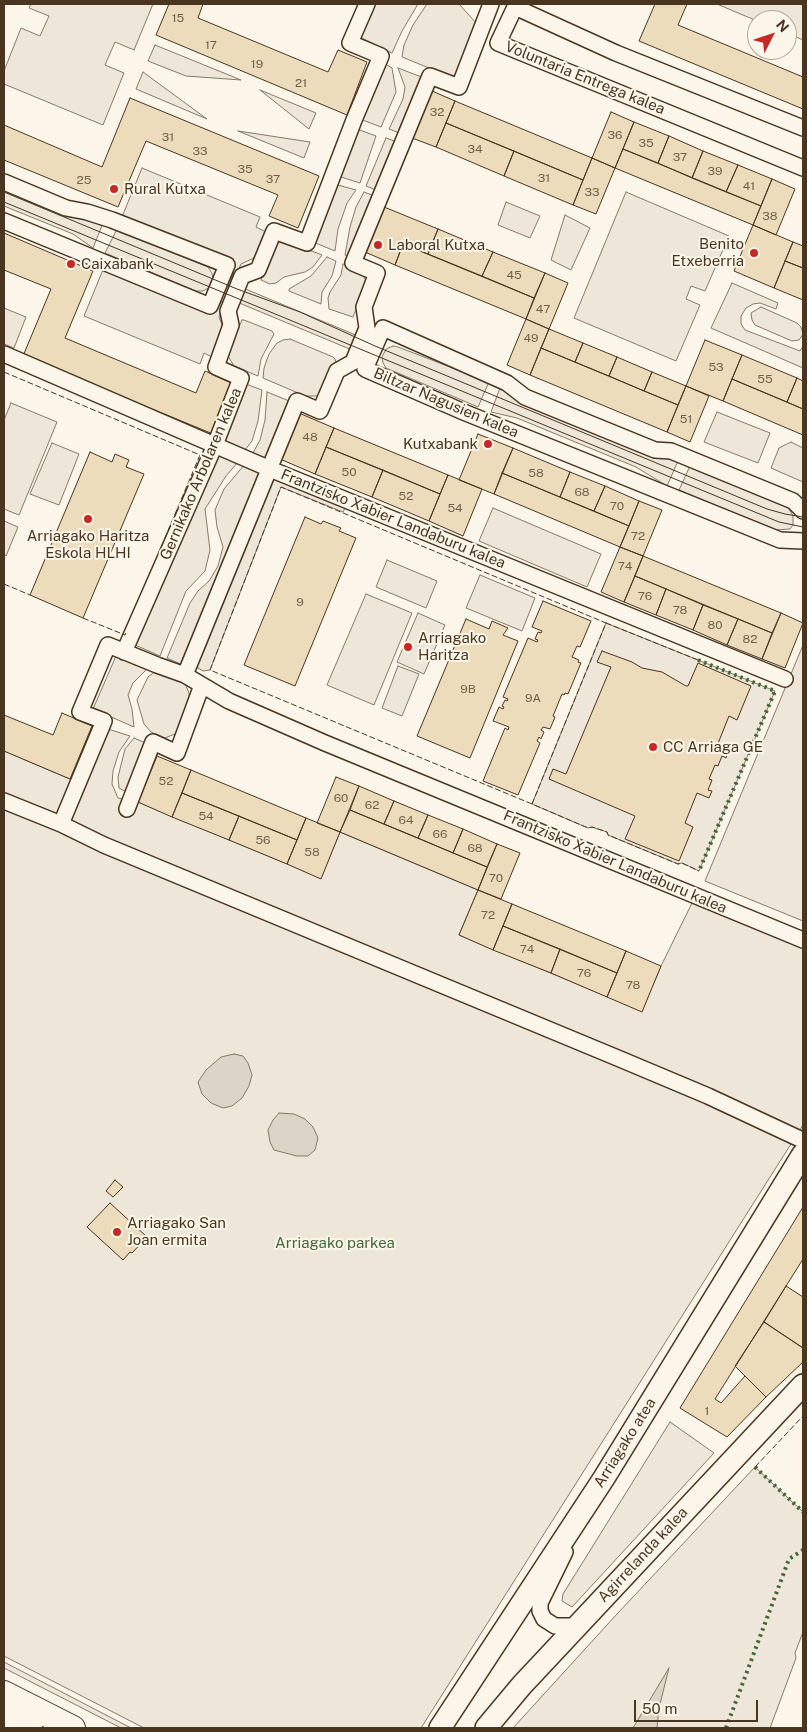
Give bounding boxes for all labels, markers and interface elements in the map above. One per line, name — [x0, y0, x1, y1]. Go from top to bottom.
north arrow — [747, 10, 797, 60]
house number: 15 — [172, 11, 184, 25]
text: N — [773, 16, 792, 35]
house number: 17 — [205, 38, 217, 52]
street label: Voluntaria Entrega kalea — [502, 38, 668, 118]
house number: 19 — [251, 57, 263, 71]
house number: 21 — [295, 76, 307, 90]
house number: 32 — [430, 105, 444, 119]
house number: 36 — [608, 128, 622, 142]
house number: 31 — [162, 130, 174, 144]
house number: 35 — [638, 136, 654, 150]
house number: 34 — [467, 142, 483, 156]
house number: 33 — [192, 144, 208, 158]
house number: 37 — [673, 150, 687, 164]
house number: 35 — [237, 162, 253, 176]
house number: 39 — [708, 164, 722, 178]
house number: 31 — [538, 171, 550, 185]
house number: 37 — [266, 172, 280, 186]
house number: 25 — [77, 173, 91, 187]
house number: 41 — [743, 179, 755, 193]
place label: Rural Kutxa — [124, 180, 206, 198]
marker: Rural Kutxa — [108, 183, 120, 195]
house number: 33 — [584, 185, 600, 199]
house number: 38 — [762, 209, 778, 223]
place label: Benito Etxeberria — [671, 235, 744, 270]
place label: Laboral Kutxa — [388, 236, 485, 254]
marker: Laboral Kutxa — [372, 239, 384, 251]
marker: Benito Etxeberria — [748, 247, 760, 259]
place label: Caixabank — [81, 255, 154, 273]
marker: Caixabank — [65, 258, 77, 270]
house number: 45 — [506, 268, 522, 282]
house number: 47 — [536, 302, 550, 316]
house number: 49 — [523, 331, 539, 345]
house number: 53 — [708, 360, 724, 374]
street label: Biltzar Nagusien kalea — [371, 364, 521, 442]
house number: 55 — [757, 372, 773, 386]
street label: Gernikako Arbolaren kalea — [157, 385, 245, 563]
house number: 51 — [680, 412, 692, 426]
house number: 48 — [302, 430, 318, 444]
place label: Kutxabank — [403, 435, 478, 453]
marker: Kutxabank — [482, 438, 494, 450]
house number: 50 — [341, 465, 357, 479]
street label: Frantzisko Xabier Landaburu kalea — [278, 466, 508, 572]
house number: 58 — [528, 466, 544, 480]
house number: 68 — [574, 485, 590, 499]
house number: 52 — [399, 489, 413, 503]
house number: 70 — [610, 499, 624, 513]
house number: 54 — [447, 501, 463, 515]
marker: Arriagako Haritza Eskola HLHI — [82, 513, 94, 525]
place label: Arriagako Haritza Eskola HLHI — [27, 527, 149, 562]
house number: 72 — [631, 529, 645, 543]
house number: 74 — [618, 559, 632, 573]
house number: 76 — [638, 589, 652, 603]
house number: 9 — [296, 595, 304, 609]
house number: 78 — [673, 603, 687, 617]
house number: 80 — [707, 618, 723, 632]
place label: Arriagako Haritza — [418, 629, 486, 664]
house number: 82 — [743, 632, 757, 646]
marker: Arriagako Haritza — [402, 641, 414, 653]
house number: 9B — [460, 682, 476, 696]
house number: 9A — [525, 691, 541, 705]
place label: CC Arriaga GE — [663, 738, 763, 756]
marker: CC Arriaga GE — [647, 741, 659, 753]
house number: 52 — [159, 774, 173, 788]
house number: 60 — [334, 791, 348, 805]
house number: 62 — [365, 798, 379, 812]
street label: Frantzisko Xabier Landaburu kalea — [501, 807, 729, 917]
house number: 54 — [198, 809, 214, 823]
house number: 64 — [399, 813, 413, 827]
house number: 66 — [433, 827, 447, 841]
house number: 56 — [255, 833, 271, 847]
house number: 68 — [467, 841, 483, 855]
house number: 58 — [304, 845, 320, 859]
house number: 70 — [489, 871, 503, 885]
house number: 72 — [481, 908, 495, 922]
house number: 74 — [520, 942, 534, 956]
house number: 76 — [577, 966, 591, 980]
house number: 78 — [626, 978, 640, 992]
place label: Arriagako San Joan ermita — [127, 1214, 226, 1249]
marker: Arriagako San Joan ermita — [111, 1226, 123, 1238]
park label: Arriagako parkea — [275, 1234, 395, 1252]
street label: Arriagako atea — [590, 1395, 660, 1491]
house number: 1 — [705, 1404, 709, 1418]
street label: Agirrelanda kalea — [594, 1504, 692, 1606]
scale bar — [637, 1690, 761, 1722]
text: 50 m — [642, 1700, 677, 1717]

